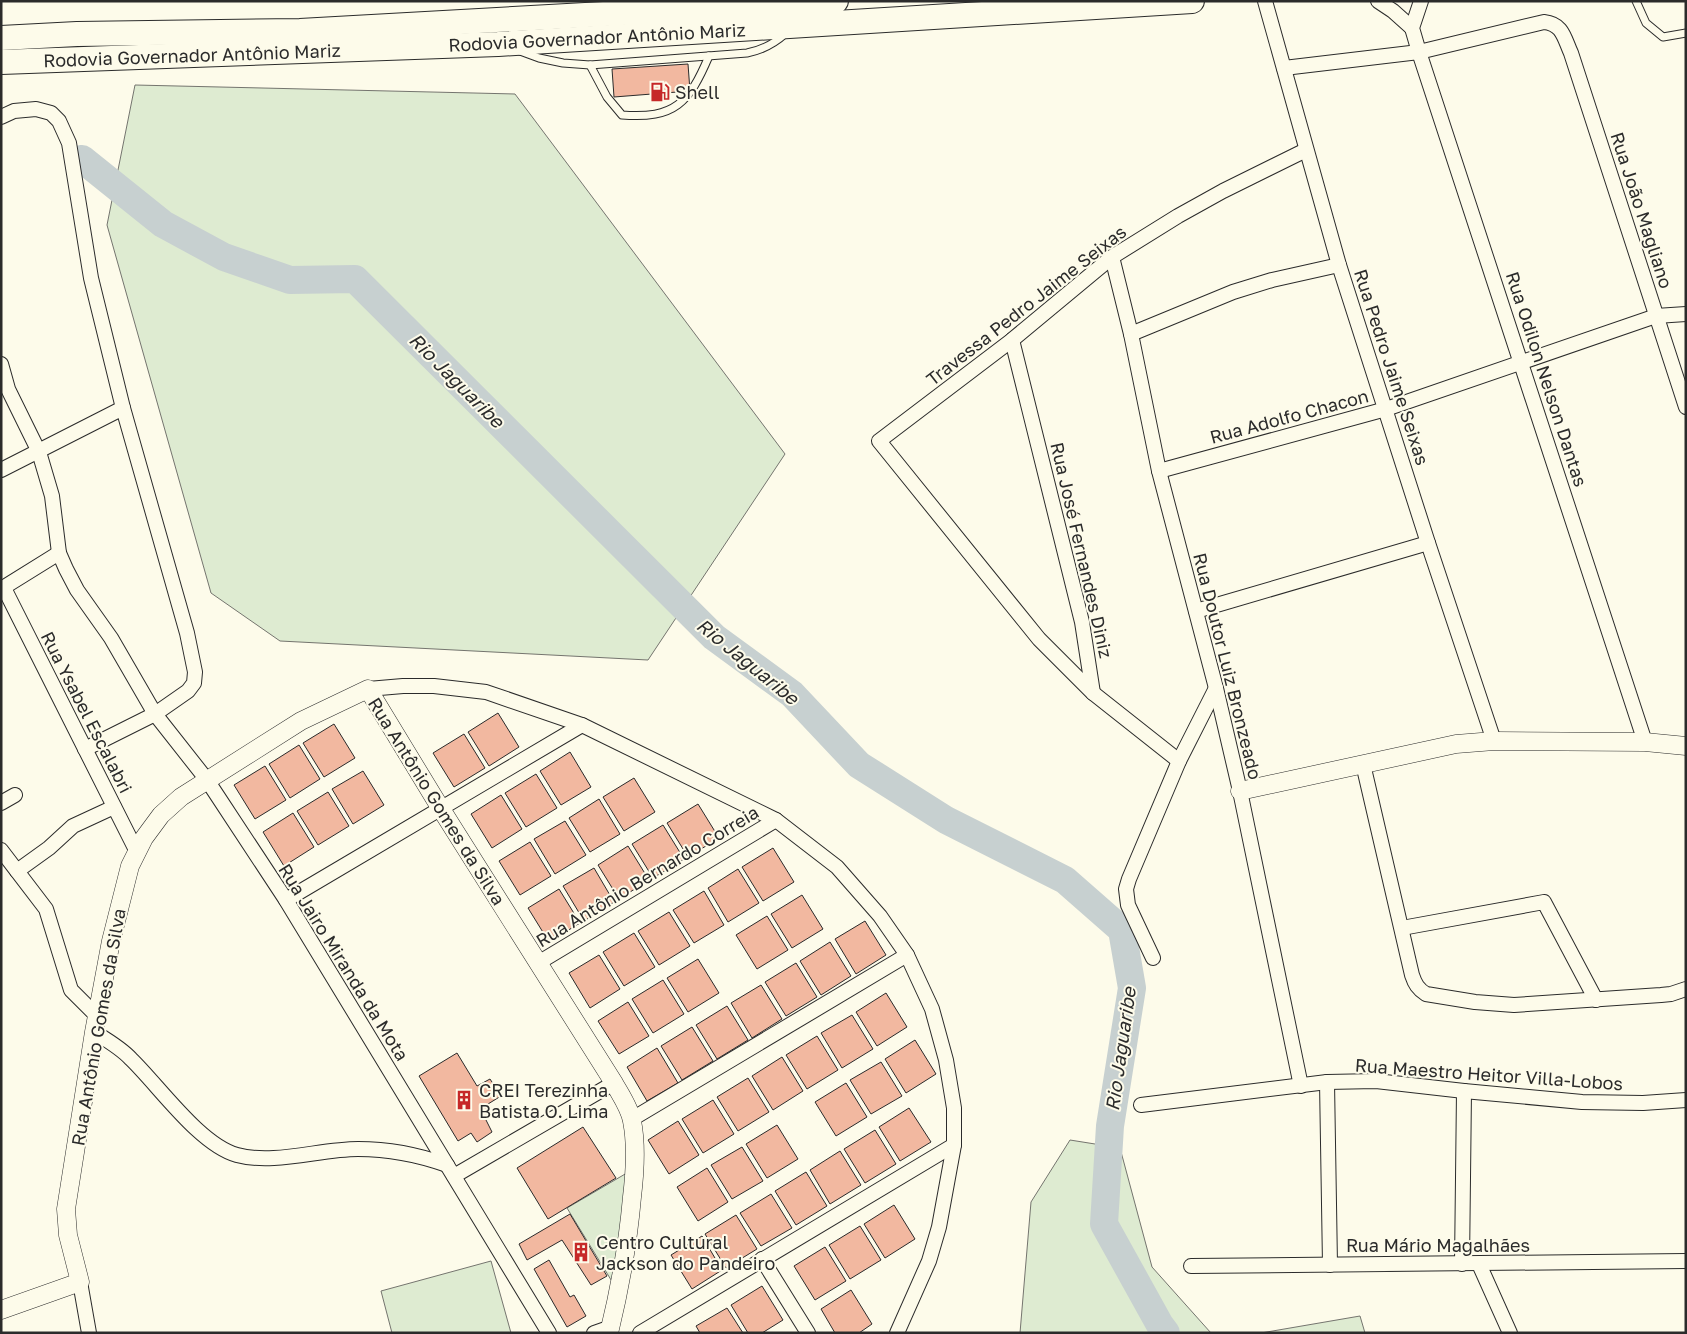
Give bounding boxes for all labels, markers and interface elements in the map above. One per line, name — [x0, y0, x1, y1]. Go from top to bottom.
street label: Rodovia Governador Antônio Mariz — [448, 18, 746, 56]
street label: Rodovia Governador Antônio Mariz — [43, 39, 341, 71]
fuel station icon: Shell — [649, 81, 671, 103]
place label: Shell — [675, 81, 720, 103]
street label: Rua João Magliano — [1606, 129, 1678, 291]
street label: Travessa Pedro Jaime Seixas — [922, 220, 1130, 390]
street label: Rua Pedro Jaime Seixas — [1350, 266, 1434, 468]
street label: Rua Odilon Nelson Dantas — [1502, 269, 1592, 489]
water label: Rio Jaguaribe — [405, 328, 511, 434]
street label: Rua Adolfo Chacon — [1207, 384, 1371, 448]
street label: Rua José Fernandes Diniz — [1046, 440, 1118, 660]
street label: Rua Doutor Luiz Bronzeado — [1189, 550, 1267, 782]
water label: Rio Jaguaribe — [692, 613, 805, 710]
street label: Rua Ysabel Escalabri — [37, 627, 137, 797]
street label: Rua Antônio Gomes da Silva — [364, 693, 510, 909]
street label: Rua Antônio Bernardo Correia — [532, 801, 762, 951]
street label: Rua Jairo Miranda da Mota — [274, 859, 414, 1065]
street label: Rua Antônio Gomes da Silva — [66, 907, 130, 1147]
water label: Rio Jaguaribe — [1100, 984, 1140, 1112]
street label: Rua Maestro Heitor Villa-Lobos — [1354, 1054, 1624, 1094]
place label: CREI Terezinha Batista O. Lima — [479, 1079, 609, 1122]
building icon: CREI Terezinha Batista O. Lima — [453, 1089, 475, 1111]
place label: Centro Cultural Jackson do Pandeiro — [596, 1231, 775, 1274]
street label: Rua Mário Magalhães — [1346, 1234, 1530, 1256]
building icon: Centro Cultural Jackson do Pandeiro — [570, 1241, 592, 1263]

